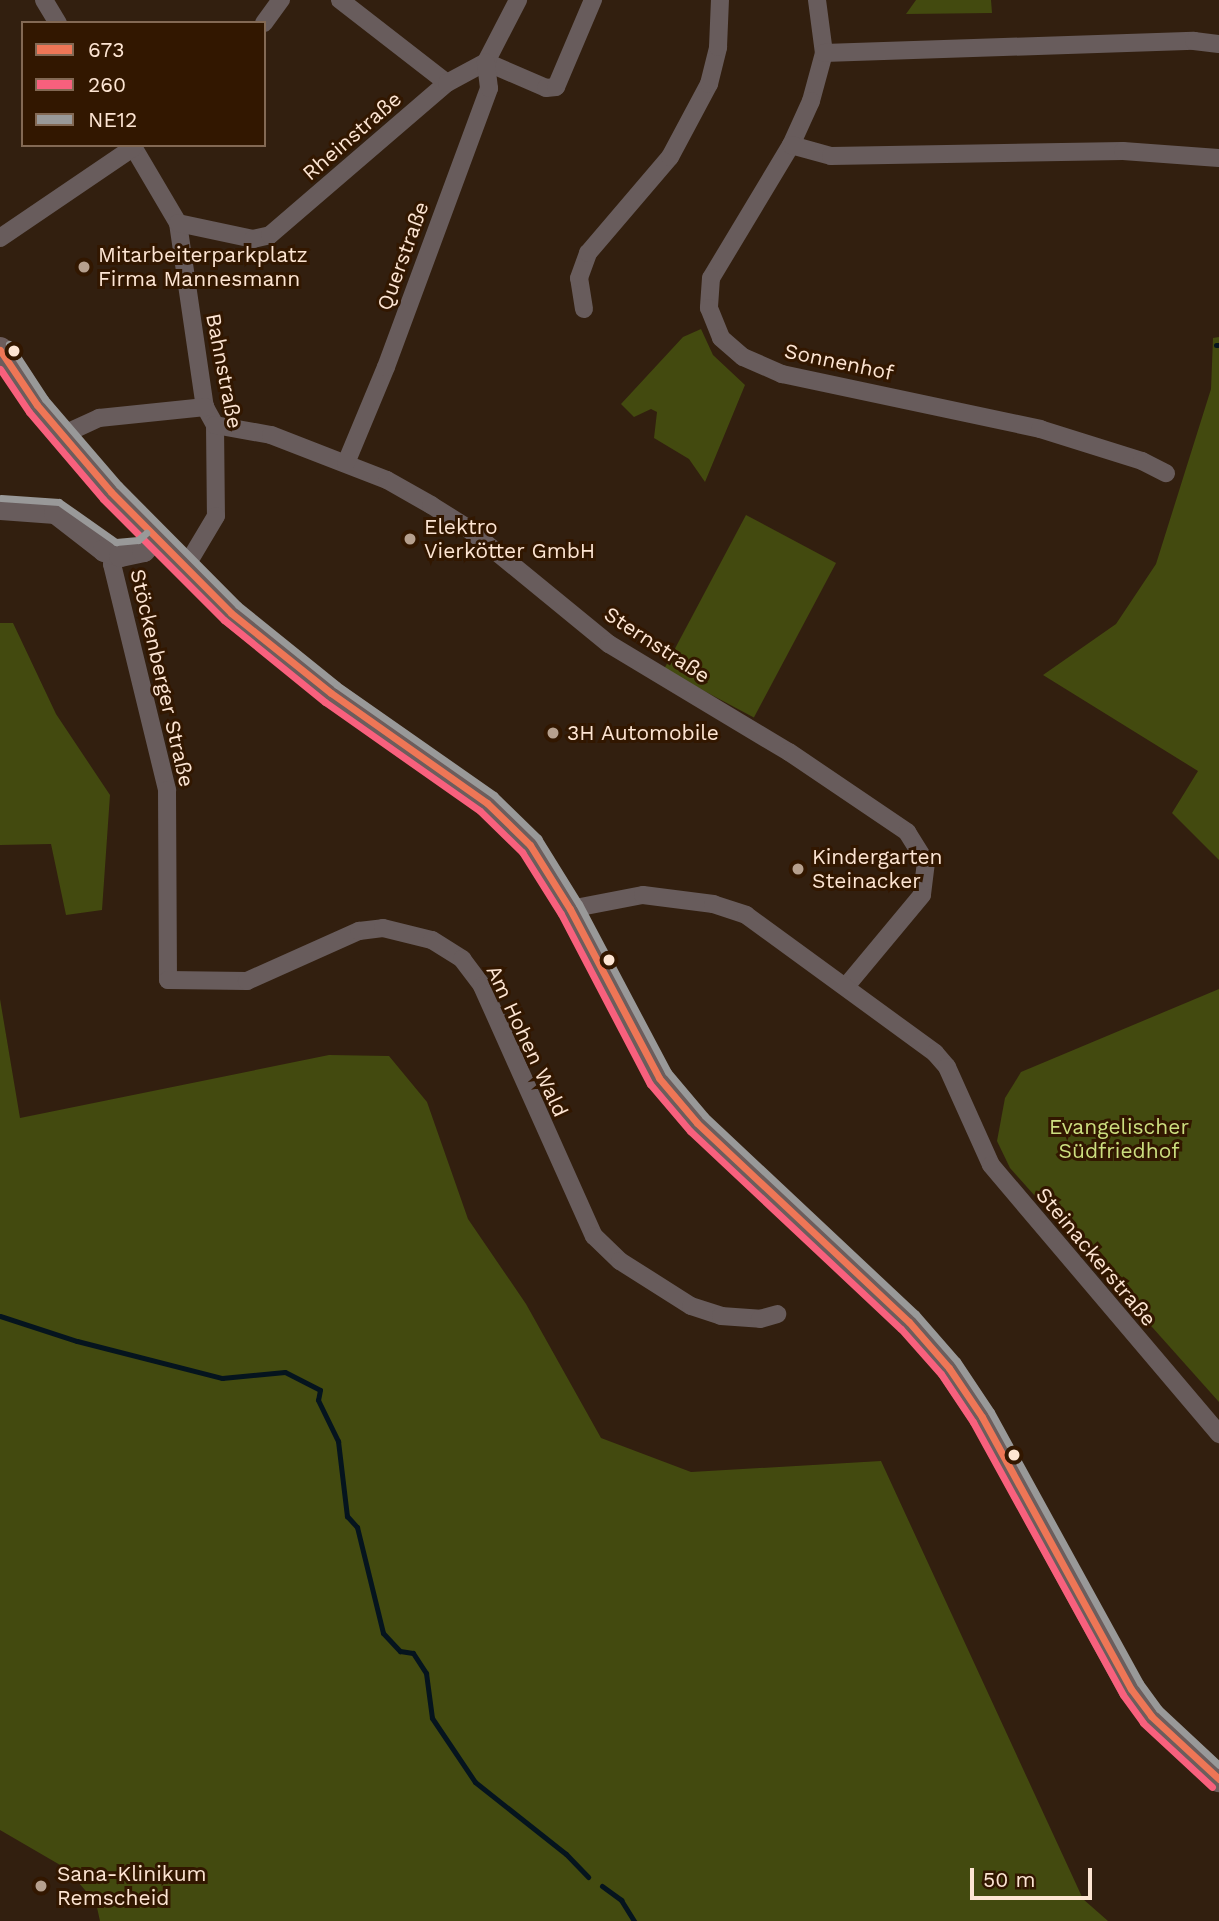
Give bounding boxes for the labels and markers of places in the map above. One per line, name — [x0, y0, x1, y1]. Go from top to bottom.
place label: Mitarbeiterparkplatz Firma Mannesmann — [98, 242, 308, 292]
marker: Mitarbeiterparkplatz Firma Mannesmann — [76, 259, 92, 275]
unlabelled marker — [7, 344, 21, 358]
place label: Elektro Vierkötter GmbH — [424, 514, 596, 564]
marker: Elektro Vierkötter GmbH — [402, 531, 418, 547]
place label: 3H Automobile — [567, 720, 720, 746]
marker: 3H Automobile — [545, 725, 561, 741]
place label: Kindergarten Steinacker — [812, 844, 943, 894]
marker: Kindergarten Steinacker — [790, 861, 806, 877]
unlabelled marker — [602, 953, 616, 967]
unlabelled marker — [1007, 1448, 1021, 1462]
place label: Sana-Klinikum Remscheid — [57, 1861, 207, 1911]
marker: Sana-Klinikum Remscheid — [31, 1876, 51, 1896]

